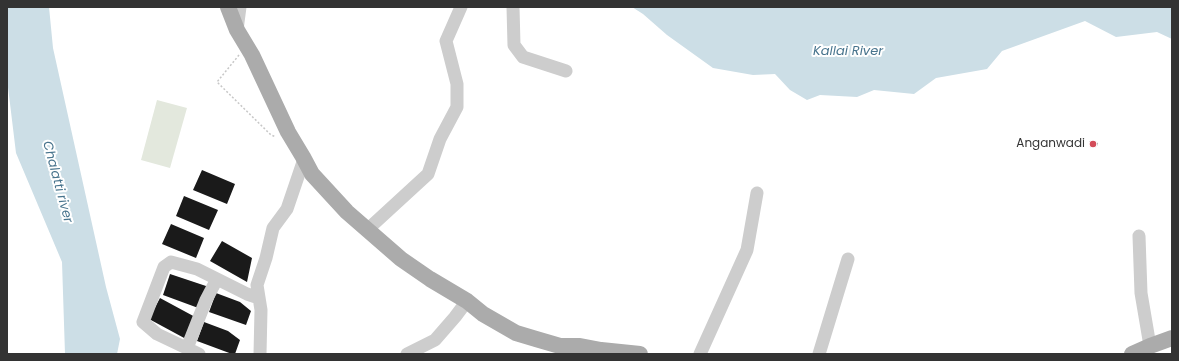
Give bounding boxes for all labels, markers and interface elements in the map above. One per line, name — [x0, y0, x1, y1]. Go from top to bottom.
water label: Kallai River — [813, 44, 883, 60]
place label: Anganwadi — [1016, 137, 1085, 151]
water label: Chalatti river — [39, 139, 75, 225]
marker: Anganwadi — [1088, 139, 1098, 149]

